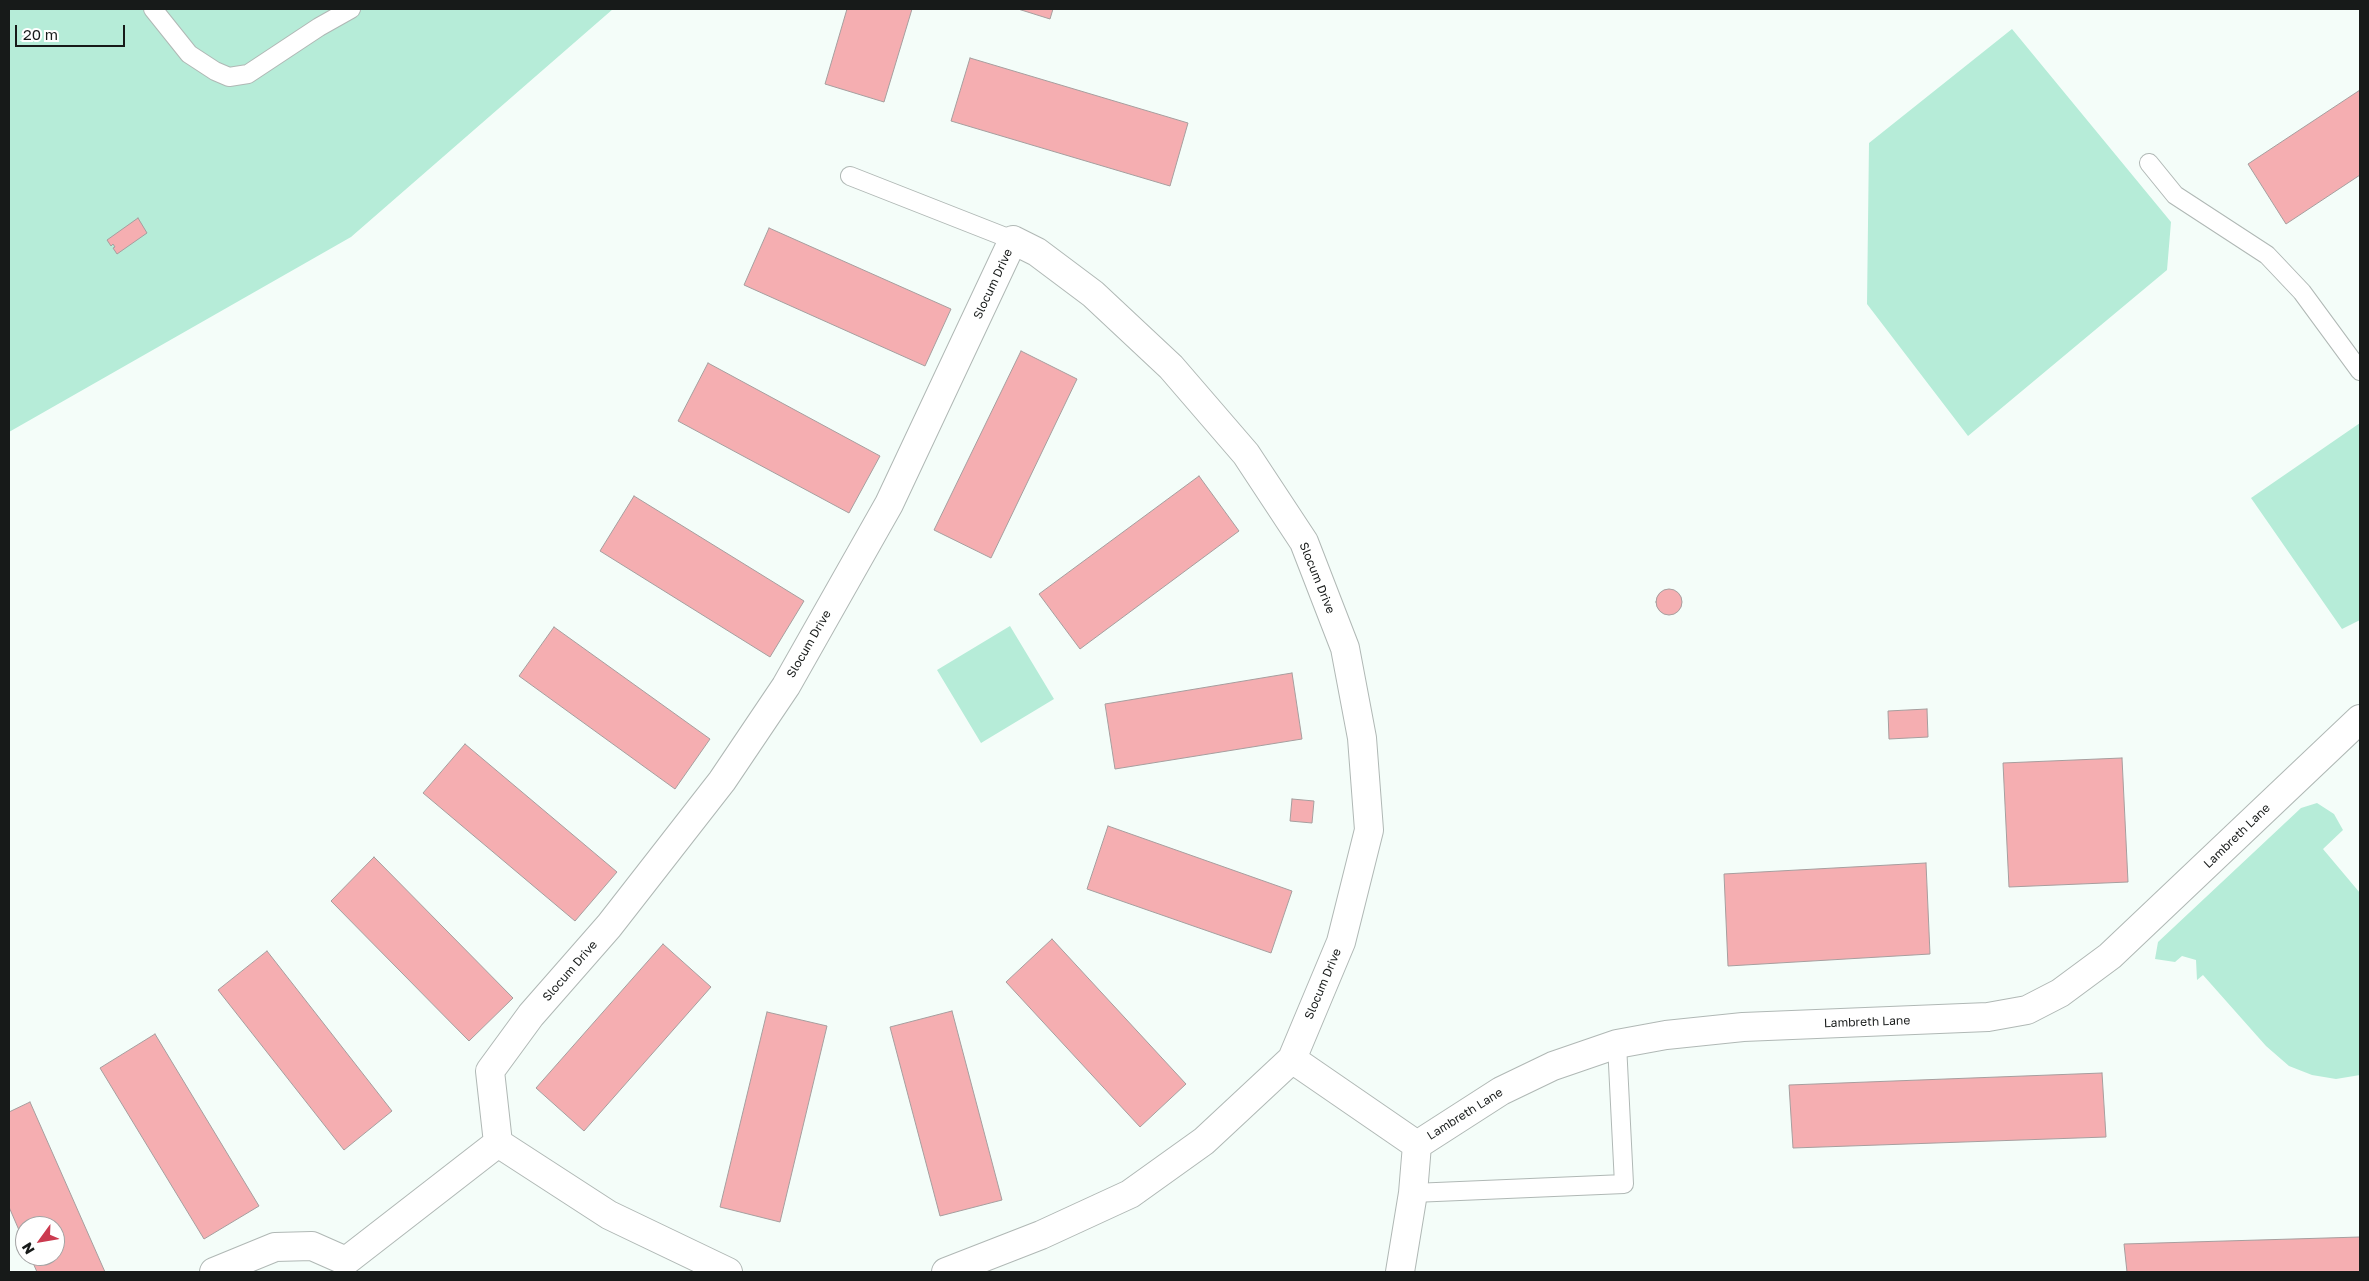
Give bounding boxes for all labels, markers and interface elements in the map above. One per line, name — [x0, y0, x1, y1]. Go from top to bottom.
scale bar — [18, 15, 128, 47]
text: 20 m — [23, 25, 58, 43]
street label: Slocum Drive — [970, 247, 1016, 321]
street label: Slocum Drive — [1296, 540, 1338, 616]
street label: Slocum Drive — [784, 608, 834, 680]
street label: Lambreth Lane — [2201, 801, 2273, 871]
street label: Slocum Drive — [540, 938, 600, 1004]
street label: Slocum Drive — [1302, 946, 1344, 1022]
street label: Lambreth Lane — [1824, 1013, 1910, 1031]
street label: Lambreth Lane — [1424, 1085, 1506, 1143]
north arrow — [15, 1216, 65, 1266]
text: N — [18, 1240, 38, 1258]

